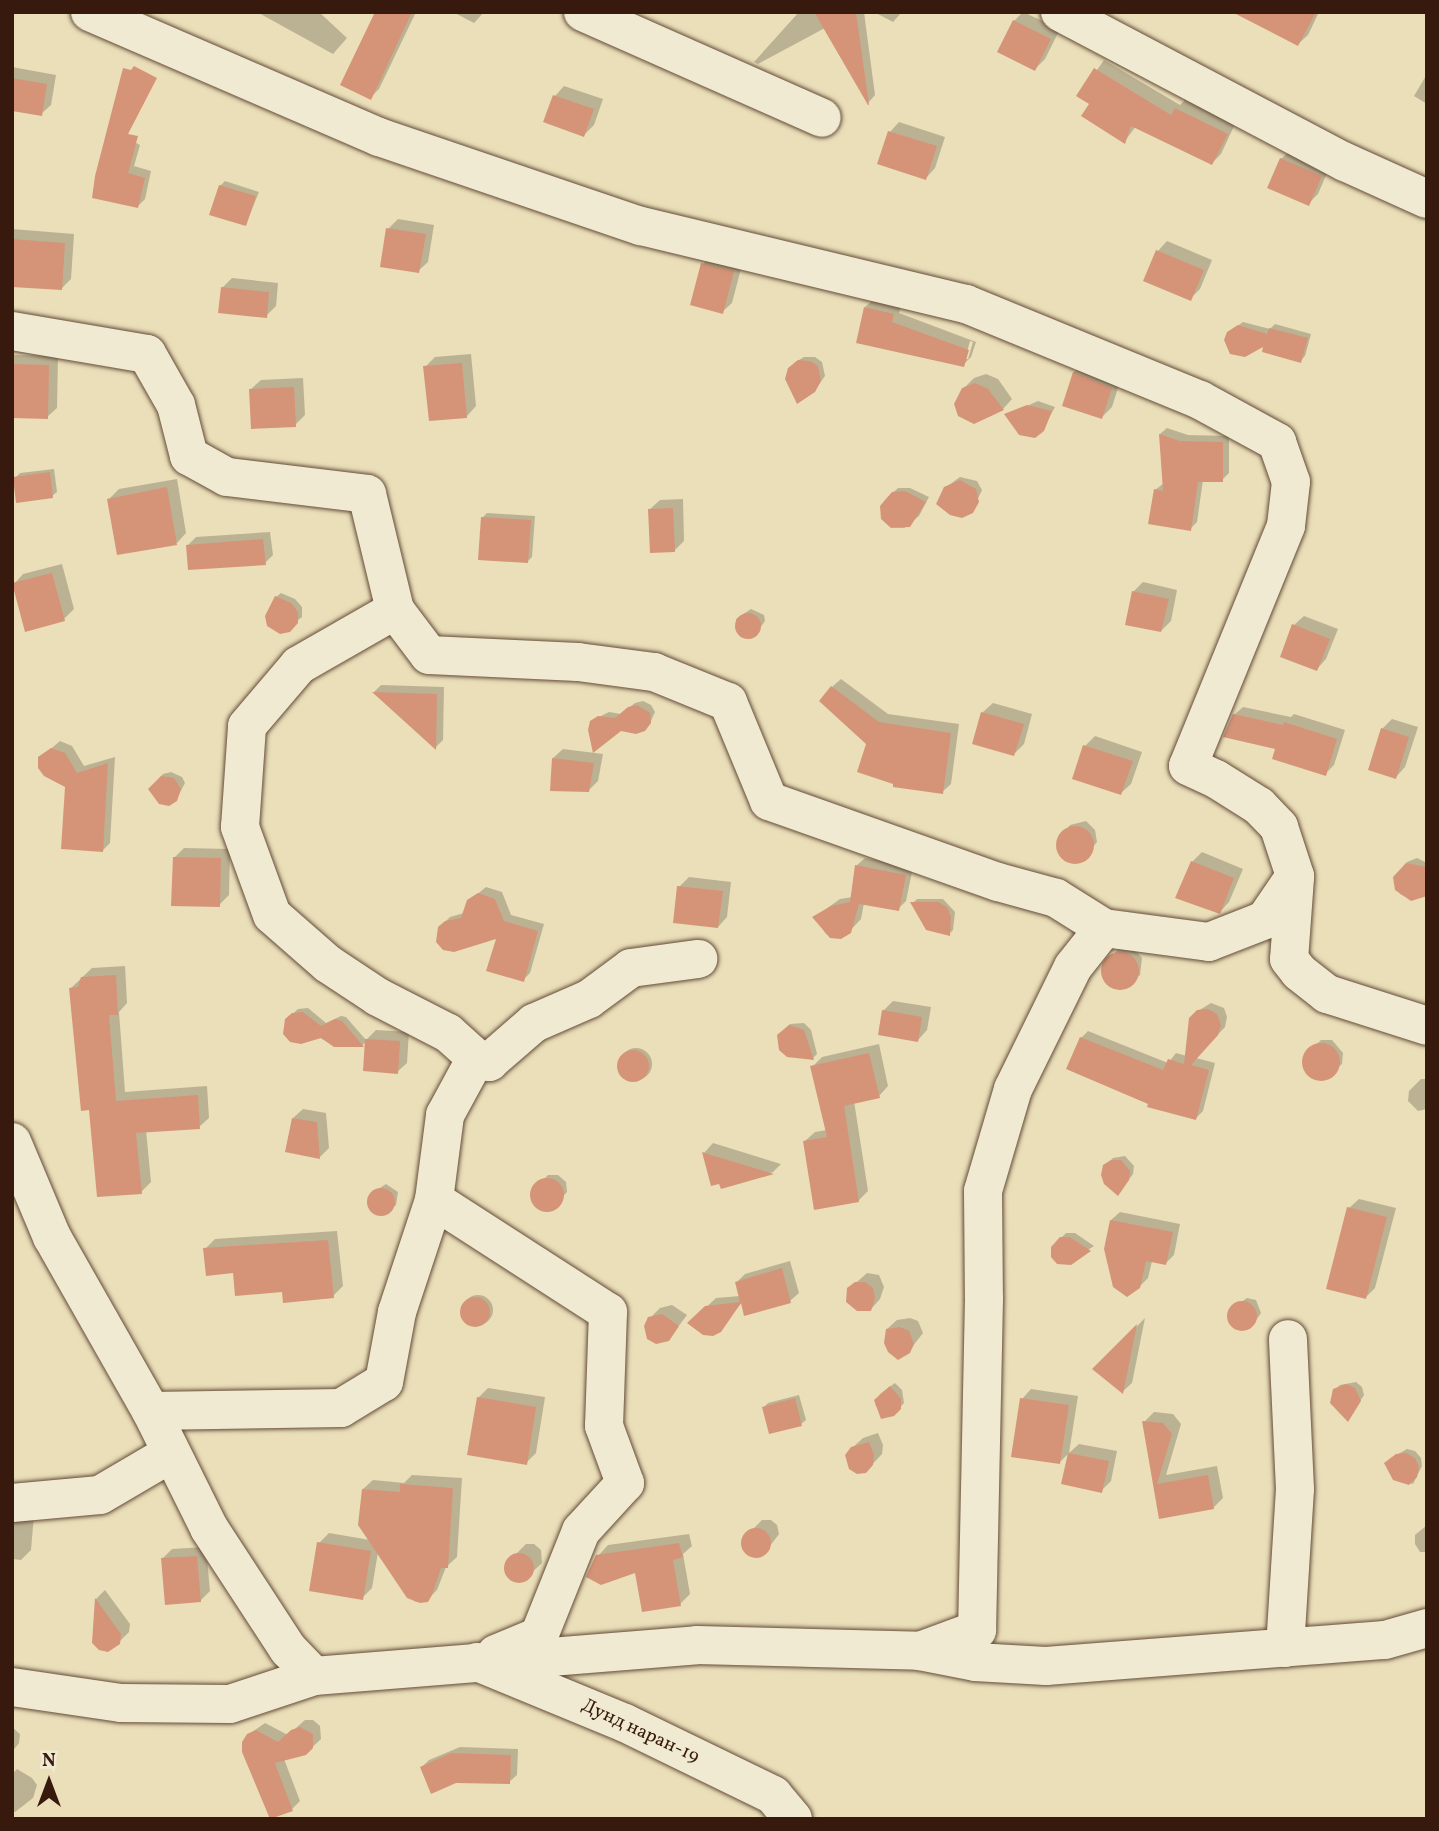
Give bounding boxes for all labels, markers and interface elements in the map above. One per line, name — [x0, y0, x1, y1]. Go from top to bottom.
street label: Дунд наран-19 — [578, 1695, 702, 1769]
north arrow — [14, 1747, 84, 1817]
text: N — [42, 1748, 56, 1774]

